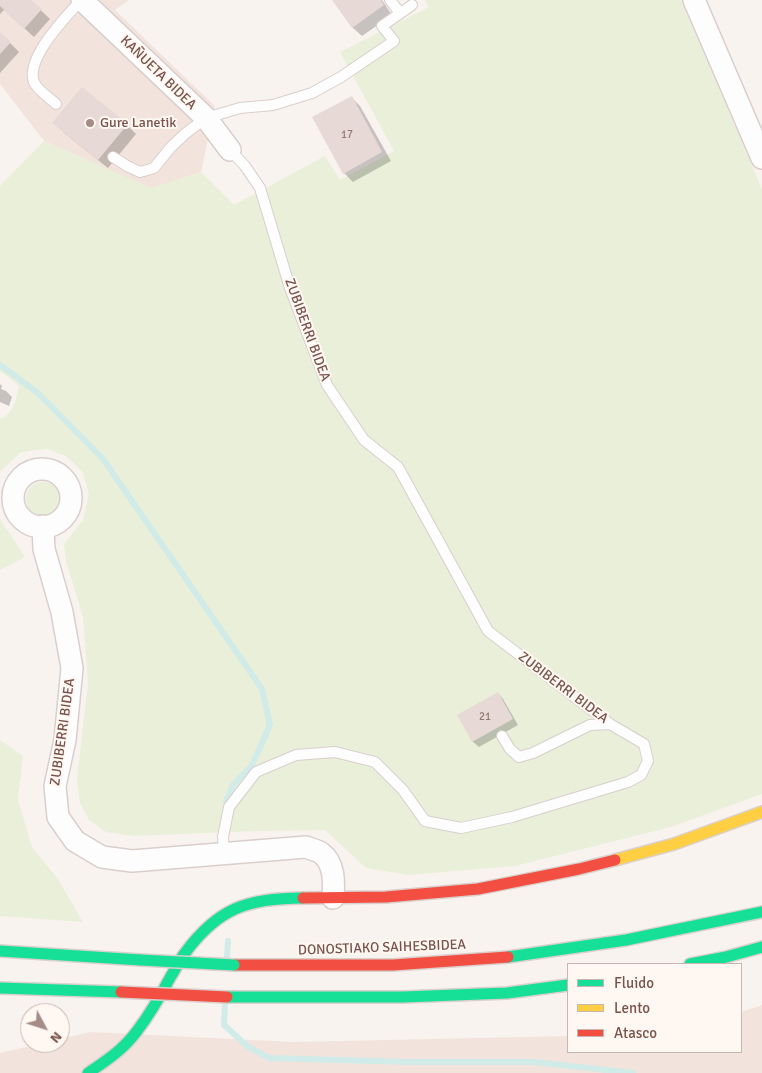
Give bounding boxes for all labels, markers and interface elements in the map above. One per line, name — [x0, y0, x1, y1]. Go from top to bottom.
street label: KAÑUETA BIDEA — [116, 32, 200, 114]
place label: Gure Lanetik — [100, 115, 176, 131]
marker: Gure Lanetik — [84, 117, 96, 129]
house number: 17 — [341, 128, 353, 142]
street label: ZUBIBERRI BIDEA — [281, 276, 333, 384]
street label: ZUBIBERRI BIDEA — [515, 649, 611, 727]
street label: ZUBIBERRI BIDEA — [47, 677, 79, 787]
house number: 21 — [479, 710, 491, 724]
street label: DONOSTIAKO SAIHESBIDEA — [298, 937, 466, 959]
legend — [567, 963, 742, 1053]
text: Fluido — [614, 974, 654, 992]
text: Lento — [614, 999, 650, 1017]
north arrow — [20, 1003, 70, 1053]
text: Atasco — [614, 1024, 657, 1042]
text: N — [46, 1028, 66, 1047]

